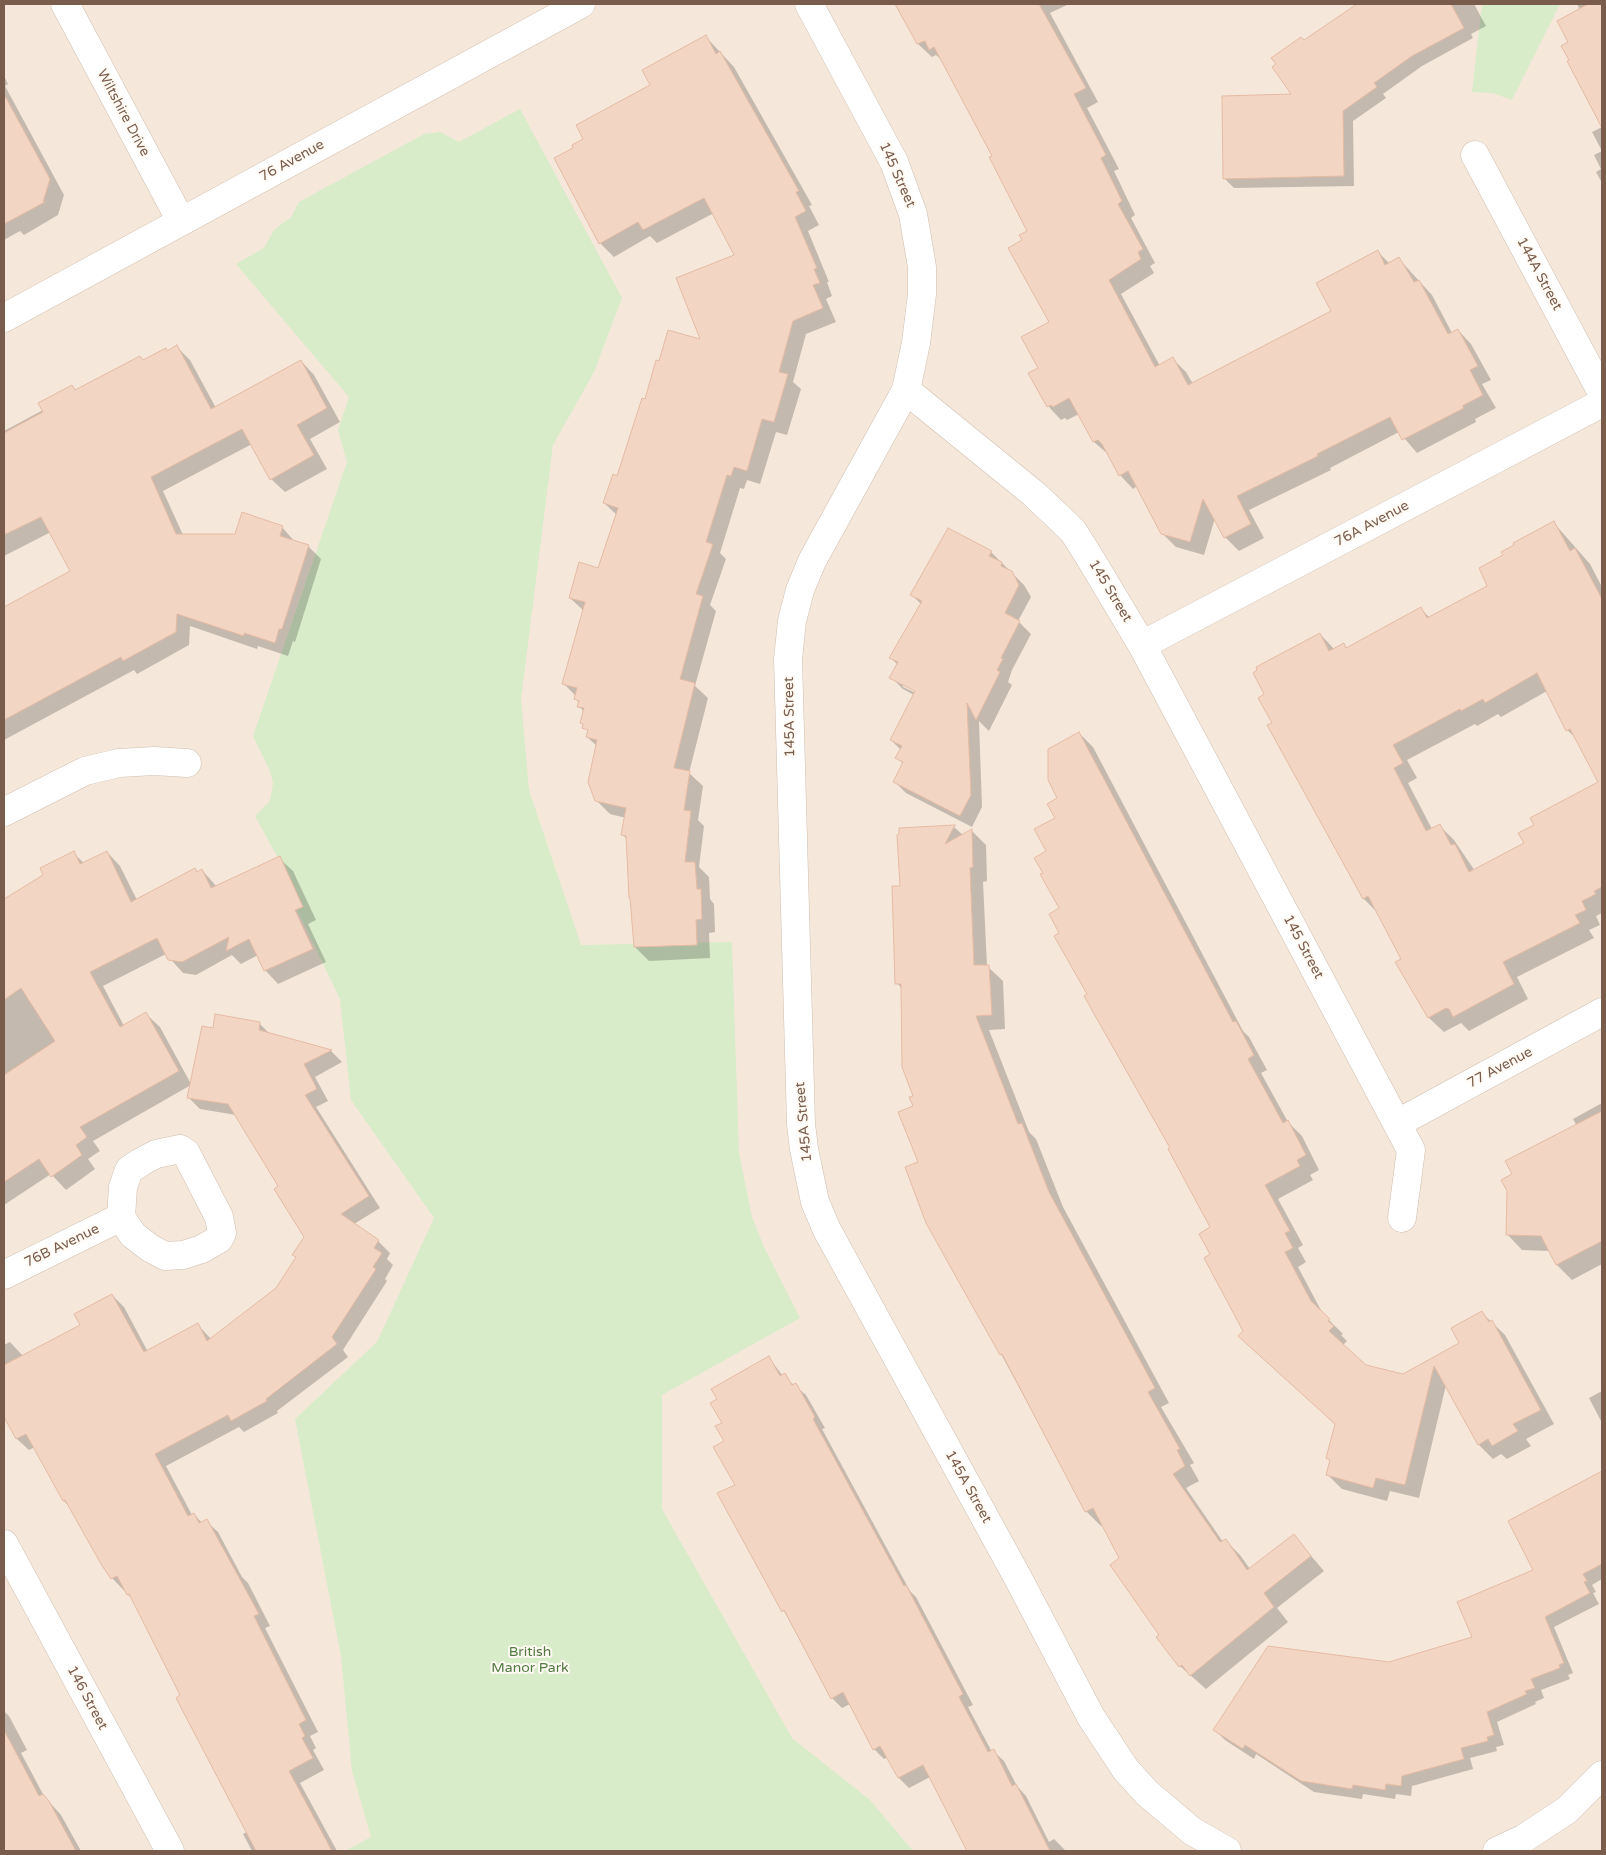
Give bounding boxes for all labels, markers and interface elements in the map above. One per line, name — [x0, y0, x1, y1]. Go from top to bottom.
street label: Wiltshire Drive — [93, 67, 153, 159]
street label: 76 Avenue — [257, 136, 327, 186]
street label: 145 Street — [875, 140, 919, 210]
street label: 144A Street — [1513, 235, 1565, 313]
street label: 76A Avenue — [1332, 497, 1412, 551]
street label: 145 Street — [1085, 557, 1135, 625]
street label: 145A Street — [781, 677, 799, 757]
street label: 145 Street — [1279, 912, 1327, 982]
street label: 77 Avenue — [1465, 1044, 1535, 1092]
street label: 145A Street — [792, 1081, 816, 1163]
street label: 76B Avenue — [22, 1221, 102, 1271]
street label: 145A Street — [941, 1448, 995, 1526]
park label: British Manor Park — [491, 1644, 569, 1676]
street label: 146 Street — [63, 1663, 111, 1733]

